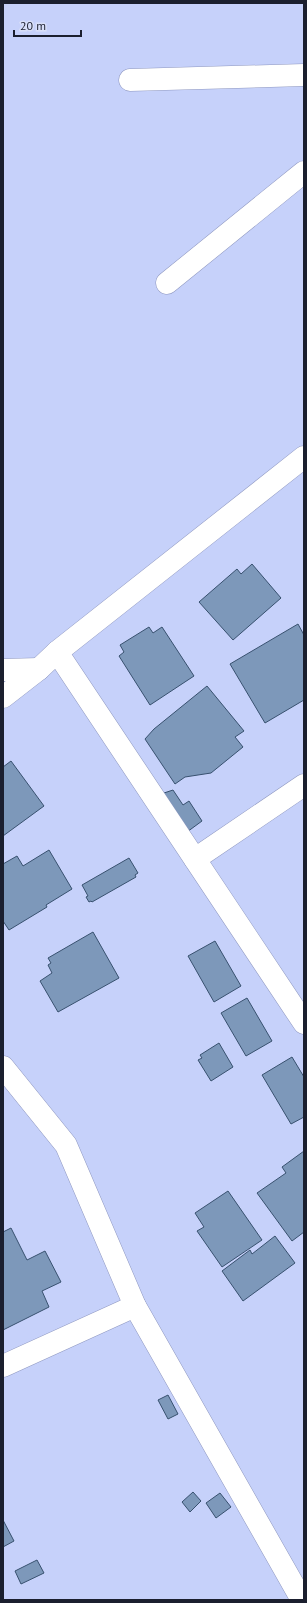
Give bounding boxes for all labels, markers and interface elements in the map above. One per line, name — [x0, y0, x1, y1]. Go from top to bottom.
scale bar — [14, 12, 81, 38]
text: 20 m — [20, 18, 46, 33]

